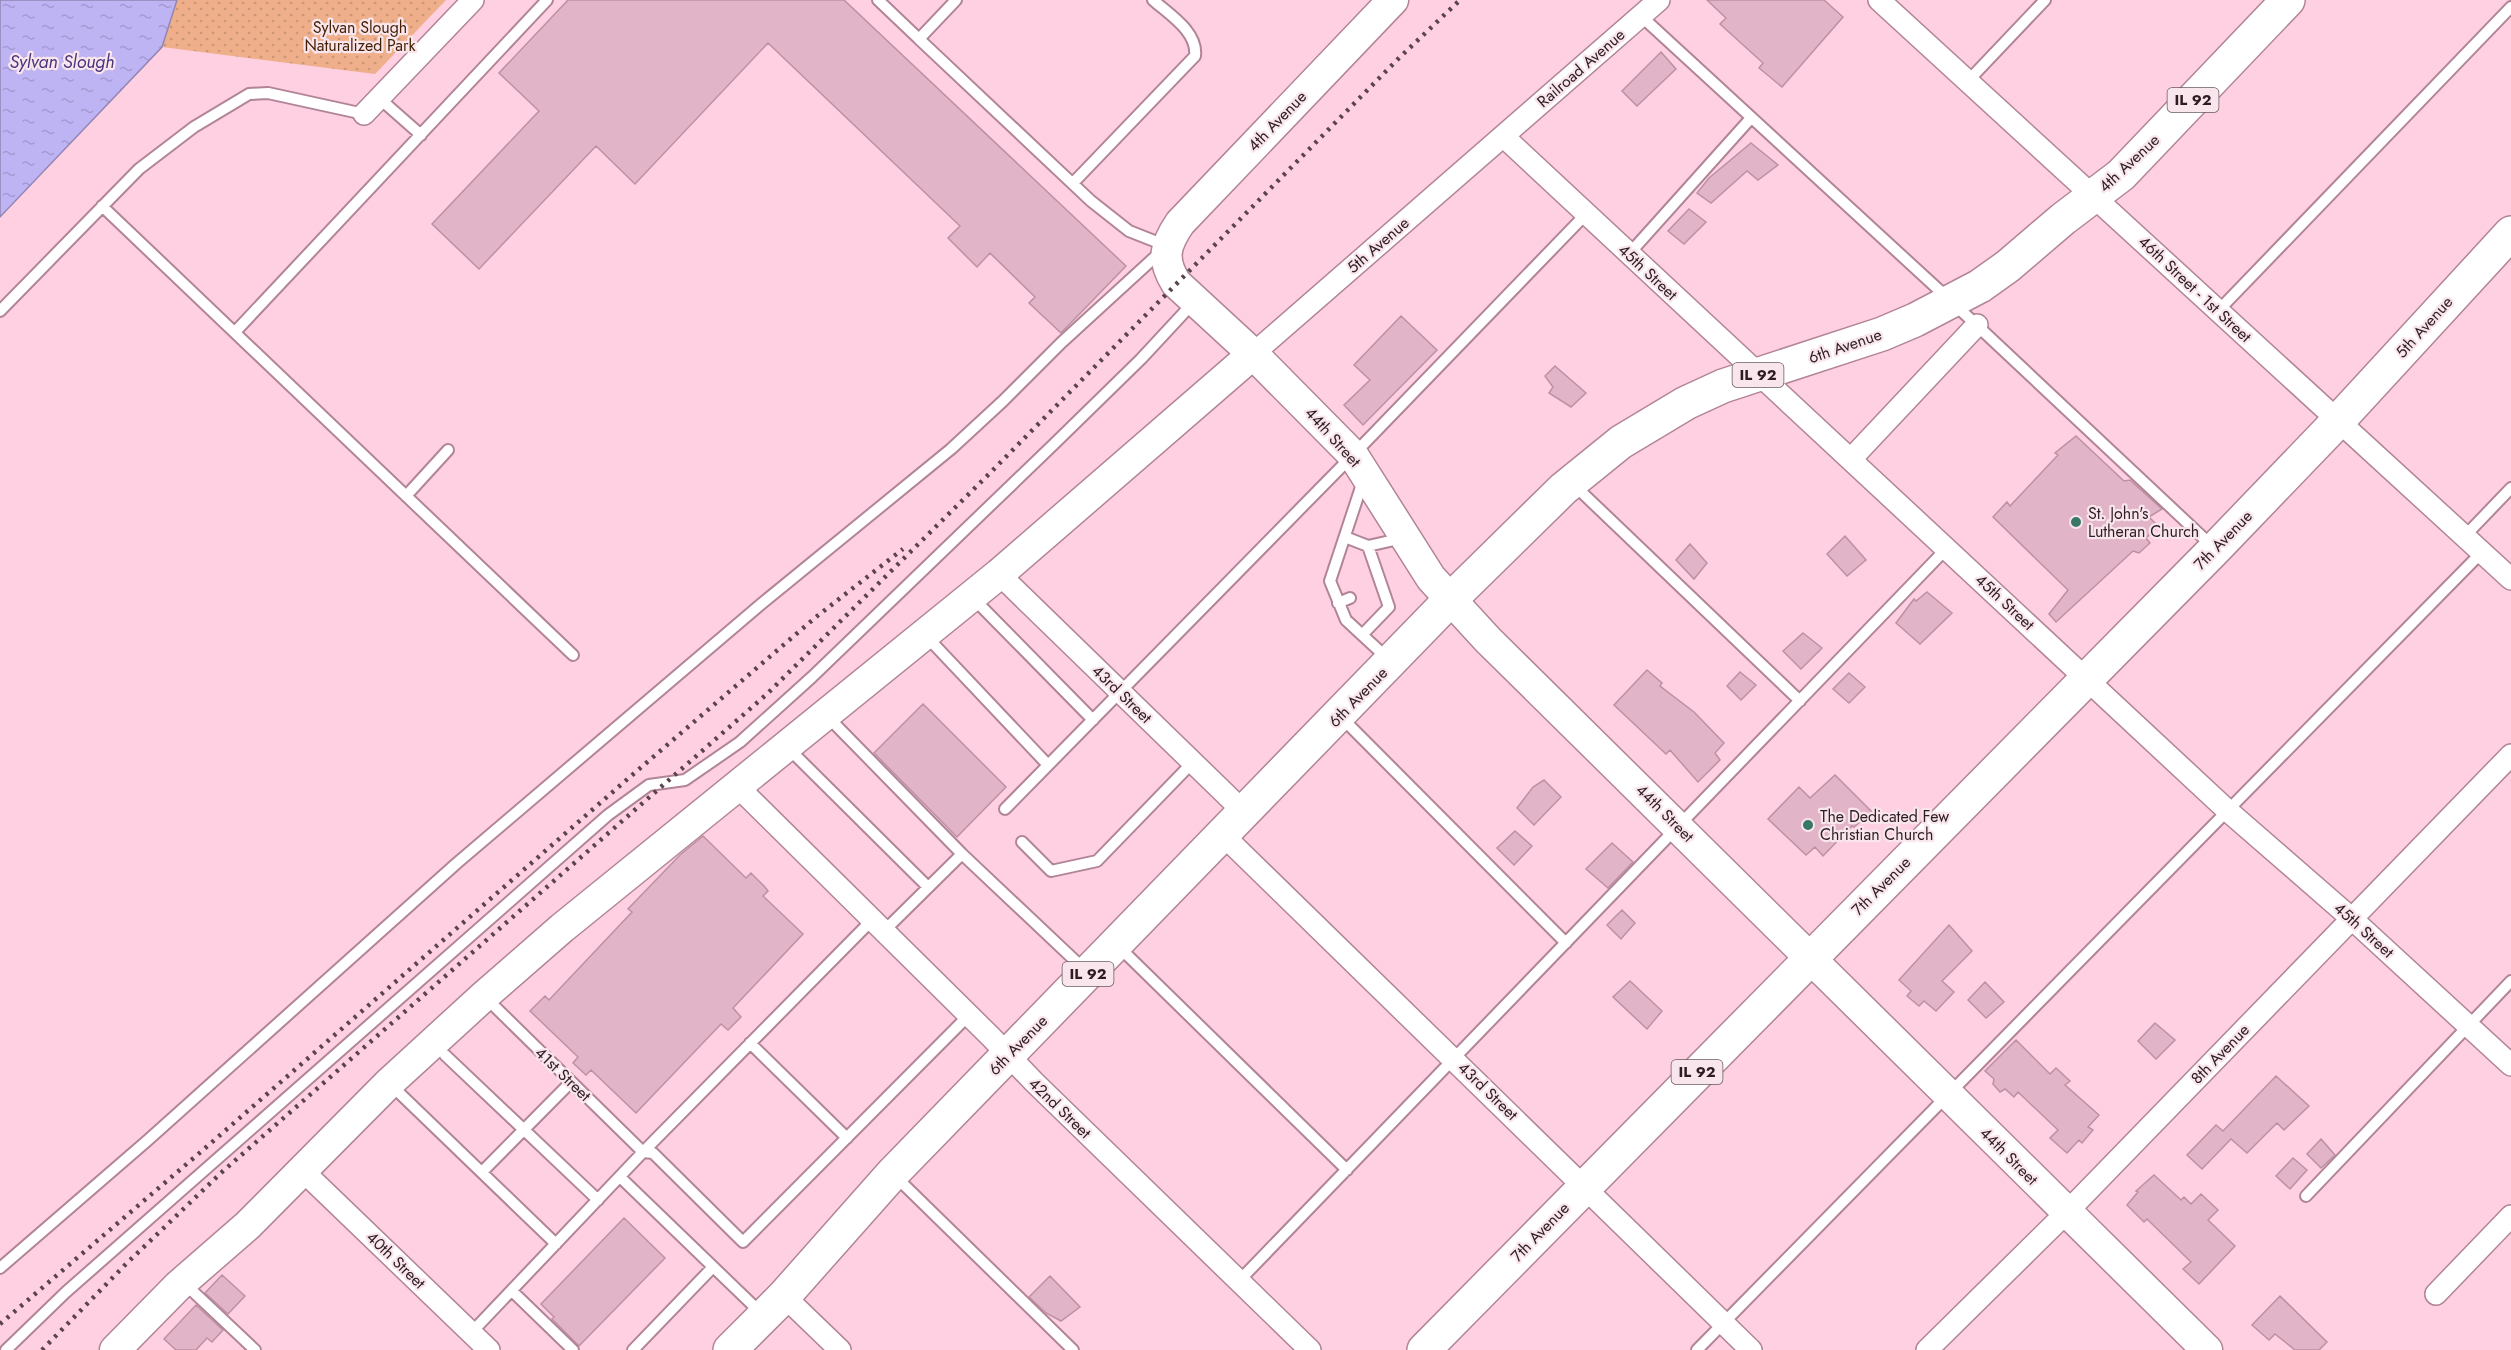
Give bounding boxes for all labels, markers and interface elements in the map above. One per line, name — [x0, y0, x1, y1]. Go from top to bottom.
park label: Sylvan Slough Naturalized Park — [304, 16, 417, 57]
street label: Railroad Avenue — [1532, 23, 1630, 113]
water label: Sylvan Slough — [10, 49, 114, 75]
street label: 4th Avenue — [1242, 86, 1312, 156]
road number: IL 92 — [2168, 88, 2218, 112]
street label: 4th Avenue — [2093, 129, 2165, 197]
street label: 5th Avenue — [1342, 211, 1414, 279]
street label: 46th Street - 1st Street — [2133, 230, 2257, 348]
street label: 45th Street — [1613, 238, 1683, 306]
street label: 5th Avenue — [2390, 291, 2458, 363]
street label: 6th Avenue — [1805, 323, 1885, 369]
road number: IL 92 — [1732, 363, 1784, 387]
street label: 44th Street — [1300, 402, 1366, 472]
place label: St. John's Lutheran Church — [2088, 502, 2199, 543]
street label: 7th Avenue — [2189, 505, 2257, 575]
marker: St. John's Lutheran Church — [2069, 515, 2083, 529]
street label: 45th Street — [1970, 568, 2040, 636]
street label: 43rd Street — [1087, 659, 1157, 729]
street label: 6th Avenue — [1323, 662, 1393, 732]
street label: 44th Street — [1631, 779, 1699, 847]
place label: The Dedicated Few Christian Church — [1820, 805, 1949, 846]
marker: The Dedicated Few Christian Church — [1801, 818, 1815, 832]
street label: 7th Avenue — [1846, 851, 1916, 921]
street label: 45th Street — [2329, 897, 2399, 963]
road number: IL 92 — [1062, 962, 1114, 986]
street label: 6th Avenue — [983, 1010, 1053, 1080]
street label: 8th Avenue — [2185, 1019, 2255, 1089]
street label: 41st Street — [530, 1041, 596, 1107]
street label: 43rd Street — [1453, 1056, 1523, 1126]
road number: IL 92 — [1672, 1060, 1722, 1084]
street label: 42nd Street — [1024, 1072, 1096, 1144]
street label: 44th Street — [1975, 1122, 2043, 1190]
street label: 7th Avenue — [1506, 1197, 1574, 1267]
street label: 40th Street — [361, 1226, 431, 1294]

